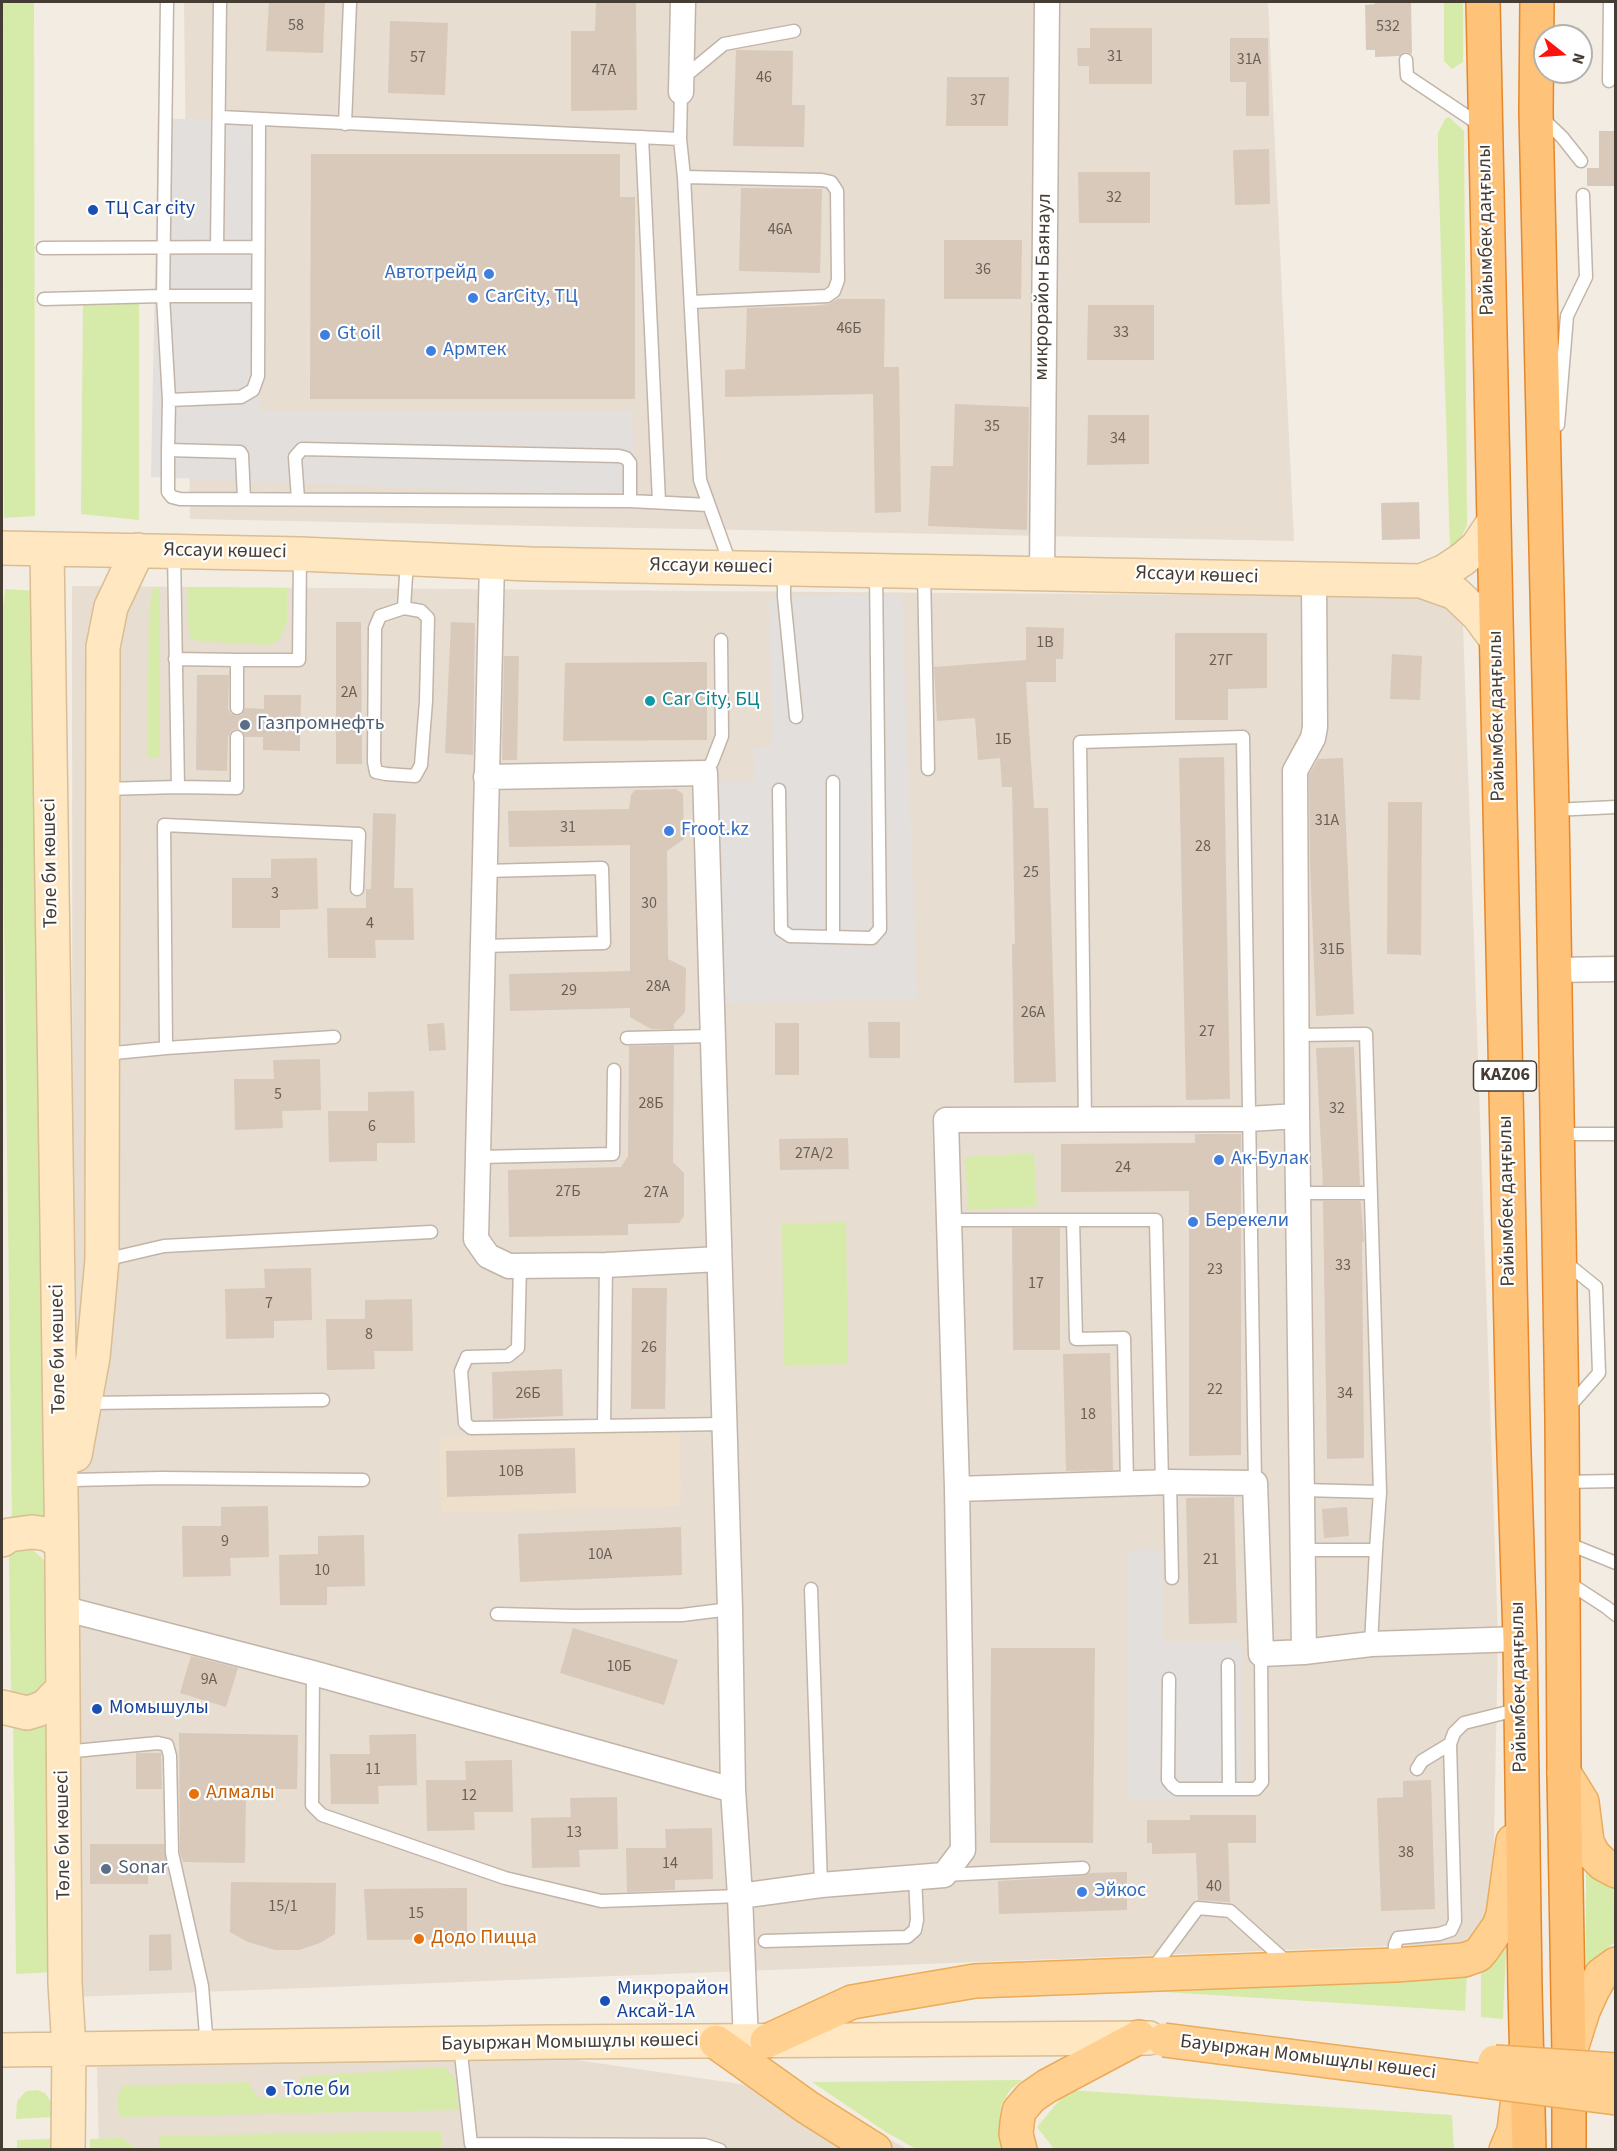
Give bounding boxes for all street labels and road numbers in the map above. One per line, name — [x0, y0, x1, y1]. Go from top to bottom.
street label: Райымбек даңғылы — [1474, 144, 1500, 316]
street label: микрорайон Баянаул — [1030, 193, 1058, 381]
street label: Яссауи көшесі — [163, 539, 287, 565]
street label: Яссауи көшесі — [649, 554, 773, 580]
street label: Яссауи көшесі — [1135, 562, 1259, 590]
street label: Райымбек даңғылы — [1485, 630, 1511, 802]
street label: Төле би көшесі — [38, 798, 64, 928]
road number: KАZ06 — [1474, 1061, 1537, 1091]
street label: Райымбек даңғылы — [1495, 1115, 1521, 1287]
street label: Төле би көшесі — [46, 1284, 72, 1414]
street label: Райымбек даңғылы — [1507, 1601, 1533, 1773]
street label: Төле би көшесі — [51, 1770, 77, 1900]
street label: Бауыржан Момышұлы көшесі — [441, 2029, 699, 2057]
street label: Бауыржан Момышұлы көшесі — [1179, 2030, 1437, 2086]

